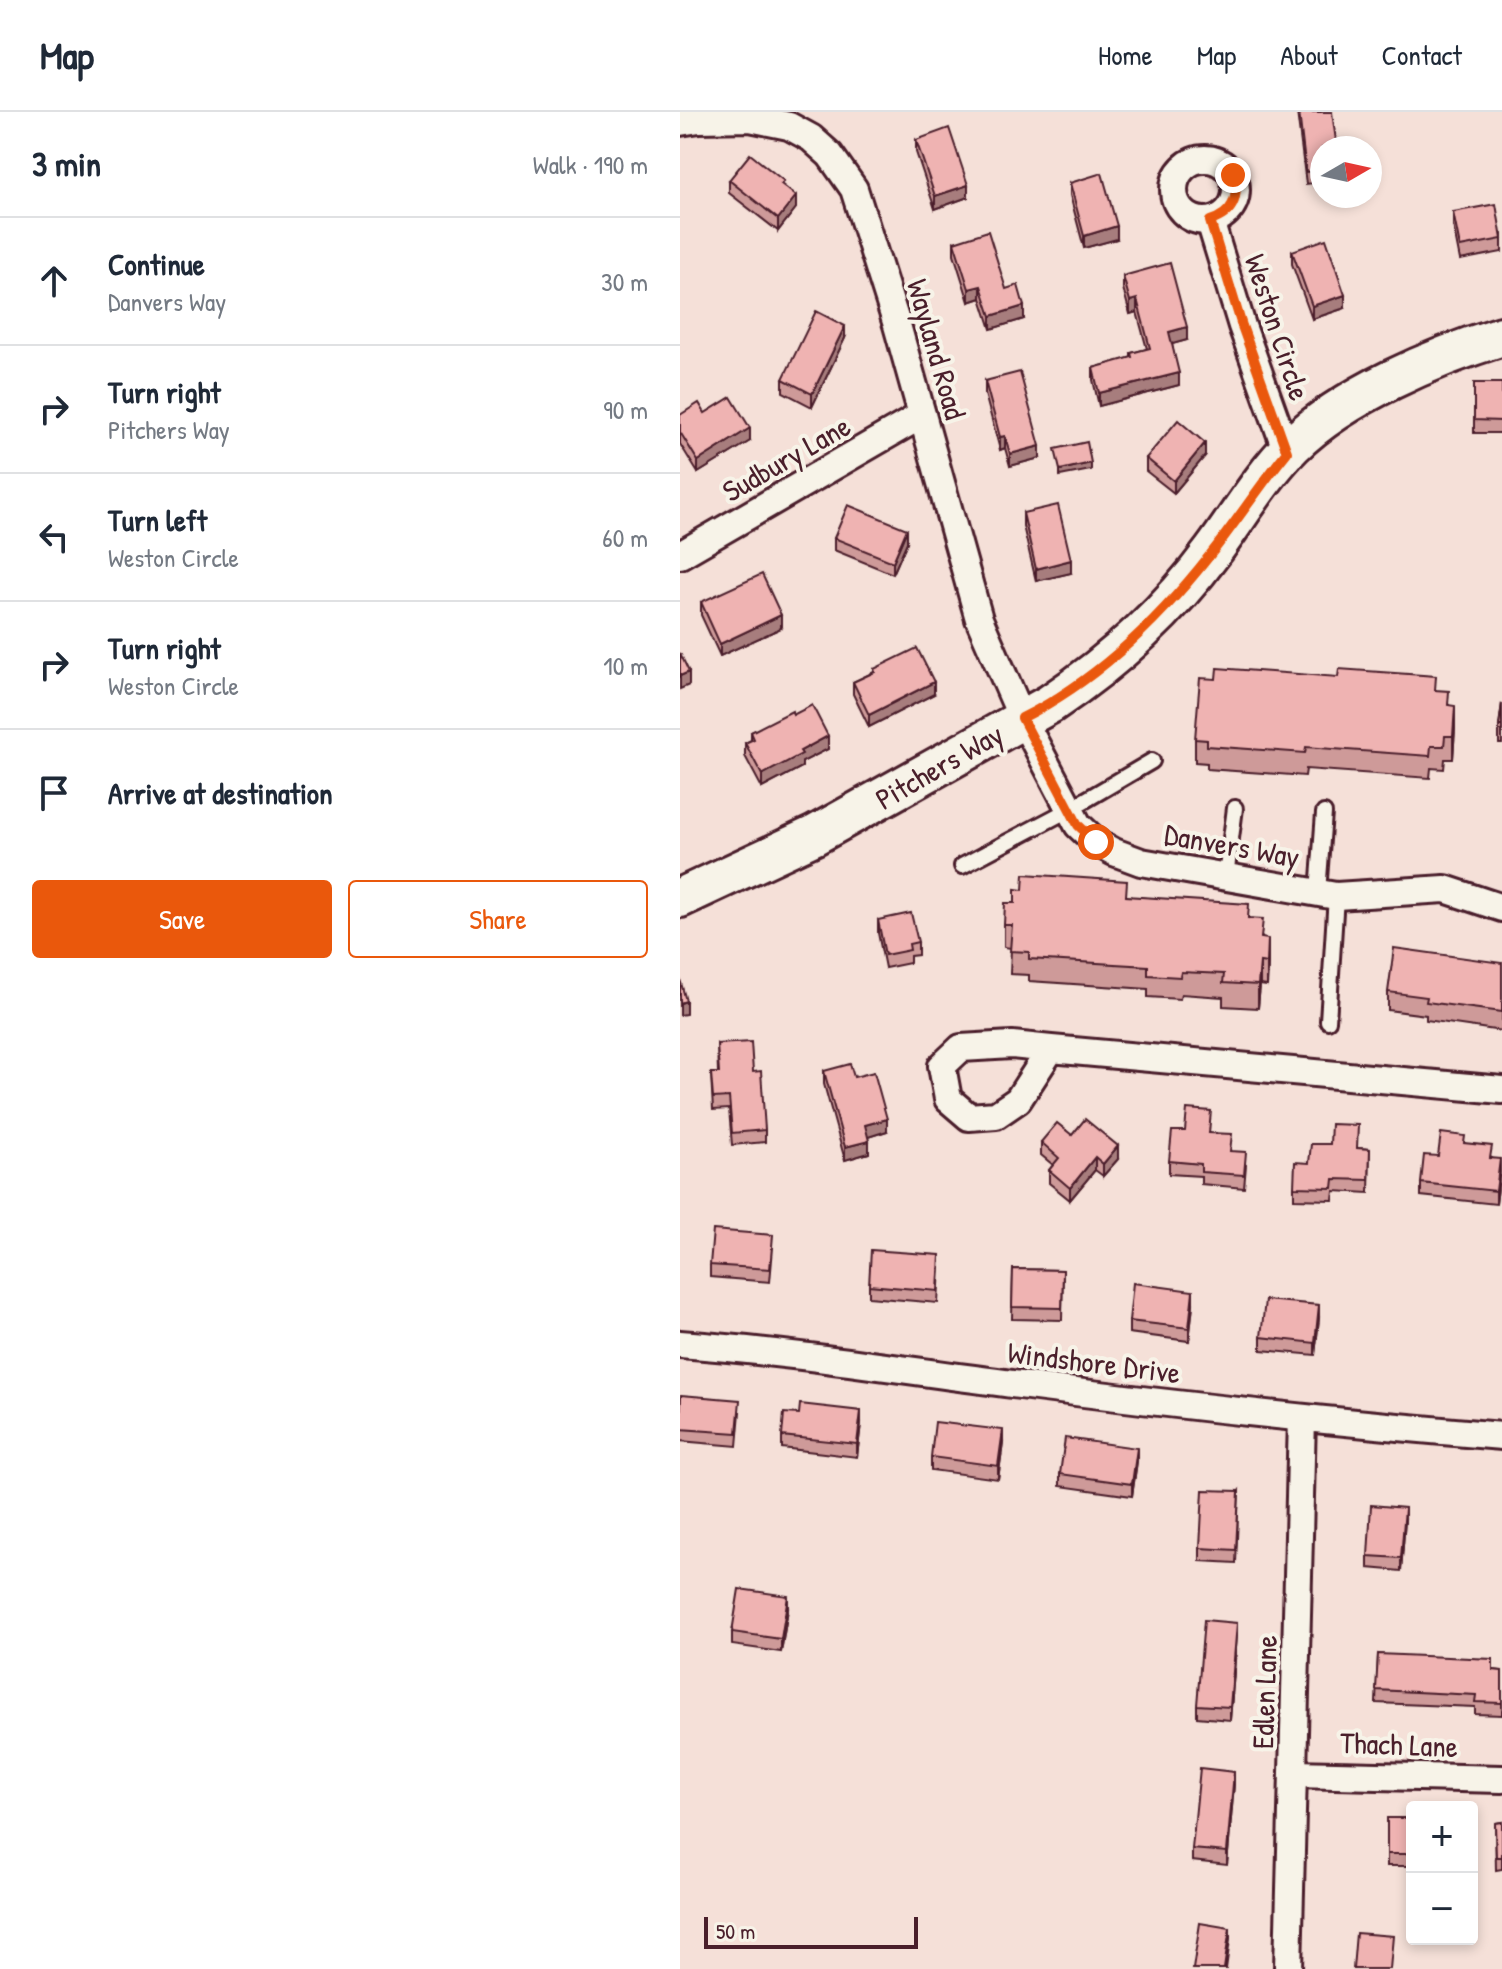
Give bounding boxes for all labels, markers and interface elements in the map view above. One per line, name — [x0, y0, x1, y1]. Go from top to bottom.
text: Map — [40, 29, 94, 81]
text: Home — [1098, 36, 1153, 74]
text: Map — [1197, 36, 1236, 74]
text: About — [1280, 36, 1338, 74]
text: Contact — [1382, 36, 1462, 74]
north arrow — [1310, 136, 1382, 208]
text: 3 min — [32, 141, 101, 187]
text: Walk · 190 m — [533, 147, 648, 182]
route end — [1215, 157, 1251, 193]
text: Continue — [108, 244, 205, 284]
street label: Weston Circle — [1236, 249, 1320, 405]
icon: ahead — [32, 259, 76, 303]
text: 30 m — [601, 264, 648, 299]
street label: Wayland Road — [898, 274, 976, 424]
text: Danvers Way — [108, 284, 226, 319]
text: Turn right — [108, 372, 221, 412]
icon: right — [32, 387, 76, 431]
text: 90 m — [603, 392, 648, 427]
street label: Sudbury Lane — [715, 405, 857, 511]
text: Pitchers Way — [108, 412, 230, 447]
text: Turn left — [108, 500, 207, 540]
icon: left — [32, 515, 76, 559]
text: 60 m — [602, 520, 648, 555]
text: Weston Circle — [108, 540, 239, 575]
text: Turn right — [108, 628, 221, 668]
icon: right — [32, 643, 76, 687]
text: 10 m — [603, 648, 648, 683]
text: Weston Circle — [108, 668, 239, 703]
street label: Pitchers Way — [868, 714, 1010, 818]
icon: arrive — [32, 771, 76, 815]
text: Arrive at destination — [108, 773, 333, 813]
street label: Danvers Way — [1161, 813, 1303, 877]
route start — [1078, 824, 1114, 860]
button: Save — [32, 880, 332, 958]
button: Share — [348, 880, 648, 958]
street label: Windshore Drive — [1005, 1332, 1183, 1392]
street label: Edlen Lane — [1242, 1634, 1286, 1750]
street label: Thach Lane — [1339, 1722, 1459, 1766]
map controls — [1406, 1801, 1478, 1945]
button: + — [1406, 1801, 1478, 1873]
button: − — [1406, 1873, 1478, 1945]
scale bar — [704, 1913, 918, 1949]
text: 50 m — [716, 1916, 755, 1946]

